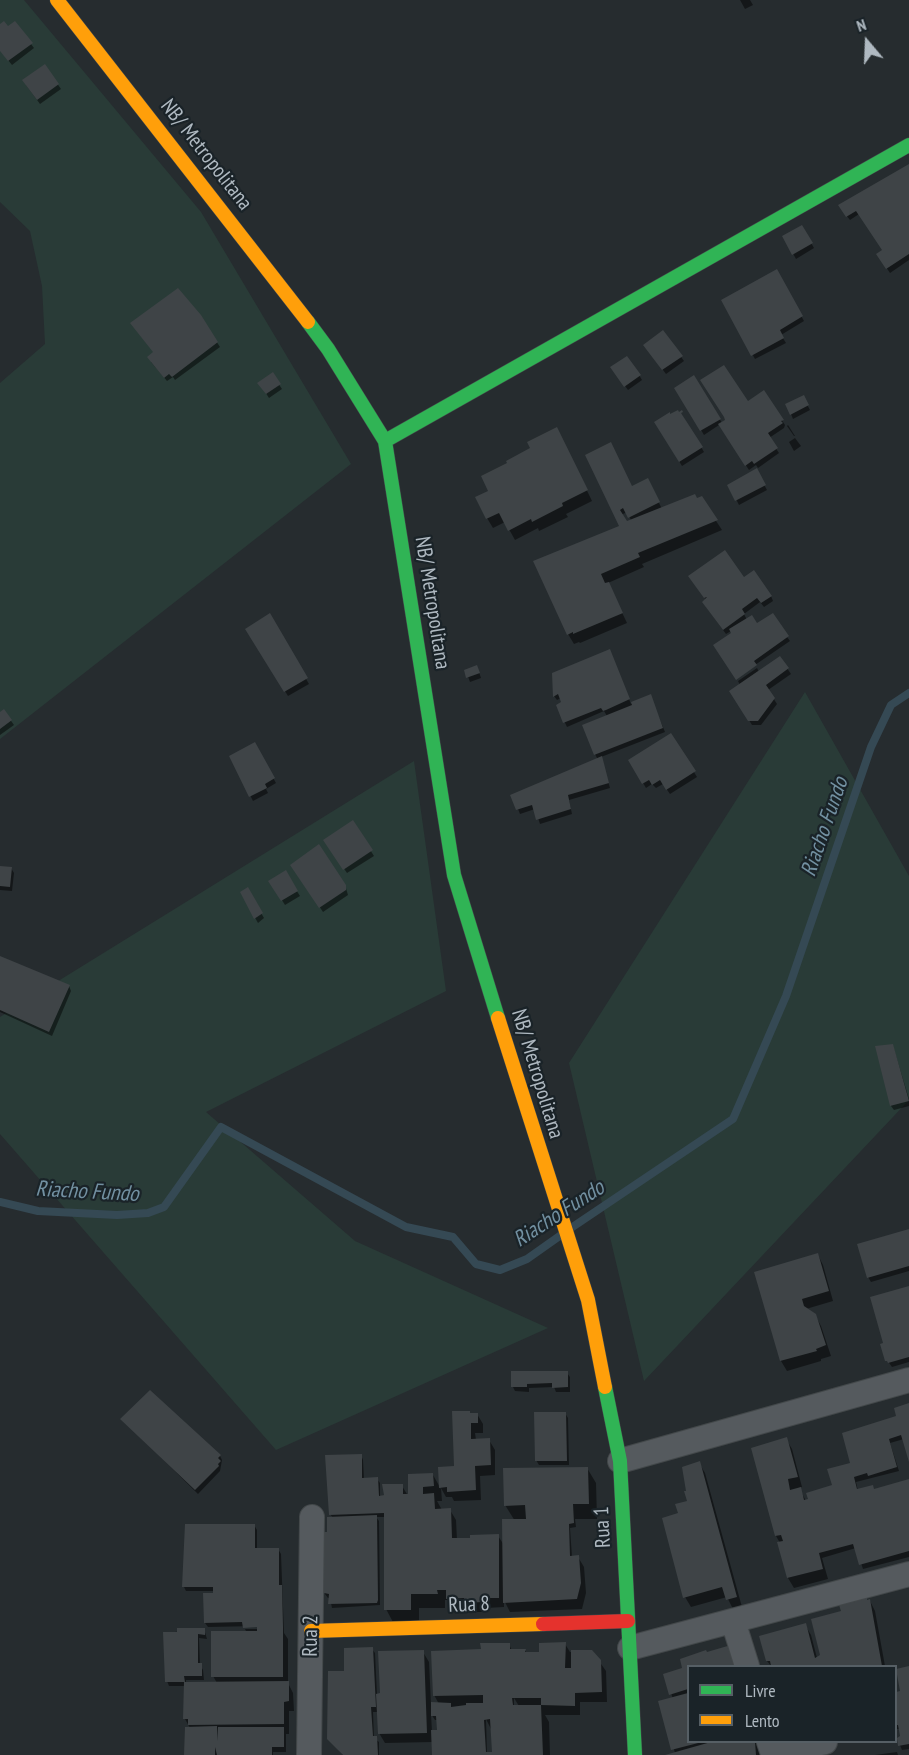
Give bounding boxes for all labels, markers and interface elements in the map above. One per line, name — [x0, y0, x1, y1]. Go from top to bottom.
north arrow — [837, 12, 897, 72]
text: N — [854, 14, 868, 36]
street label: NB/ Metropolitana — [155, 94, 257, 216]
street label: NB/ Metropolitana — [409, 535, 455, 671]
water label: Riacho Fundo — [796, 774, 854, 880]
street label: NB/ Metropolitana — [505, 1006, 569, 1142]
water label: Riacho Fundo — [509, 1175, 609, 1253]
water label: Riacho Fundo — [35, 1176, 139, 1208]
street label: Rua 1 — [589, 1506, 617, 1548]
street label: Rua 8 — [448, 1592, 490, 1618]
street label: Rua 2 — [298, 1615, 324, 1657]
legend — [687, 1665, 897, 1743]
text: Livre — [745, 1679, 776, 1702]
text: Lento — [745, 1709, 780, 1732]

